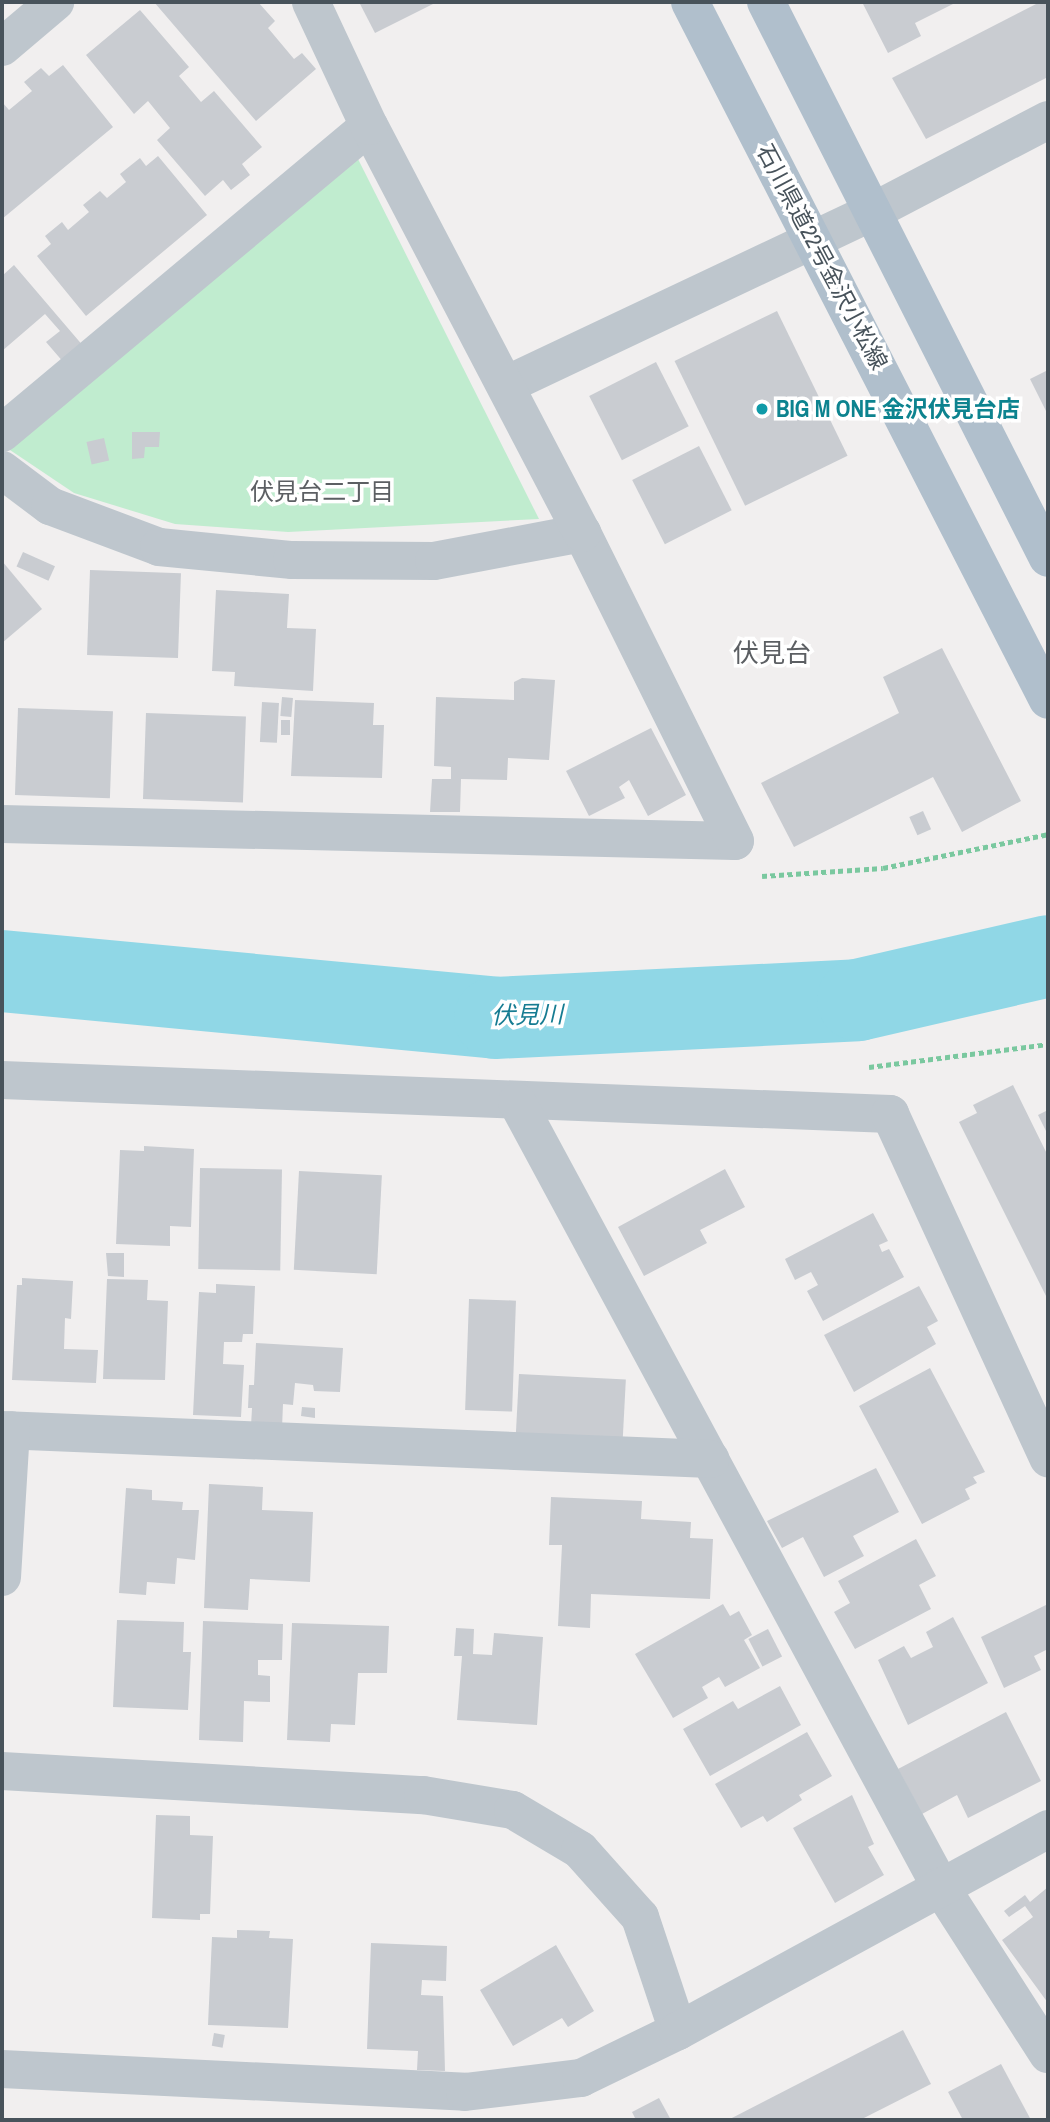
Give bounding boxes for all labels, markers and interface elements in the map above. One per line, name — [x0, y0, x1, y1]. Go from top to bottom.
street label: 石川県道22号金沢小松線 — [751, 140, 893, 374]
place label: BIG M ONE 金沢伏見台店 — [776, 395, 1020, 423]
marker: BIG M ONE 金沢伏見台店 — [754, 401, 770, 417]
district label: 伏見台二丁目 — [250, 478, 394, 506]
district label: 伏見台 — [733, 637, 811, 669]
water label: 伏見川 — [491, 1000, 563, 1030]

